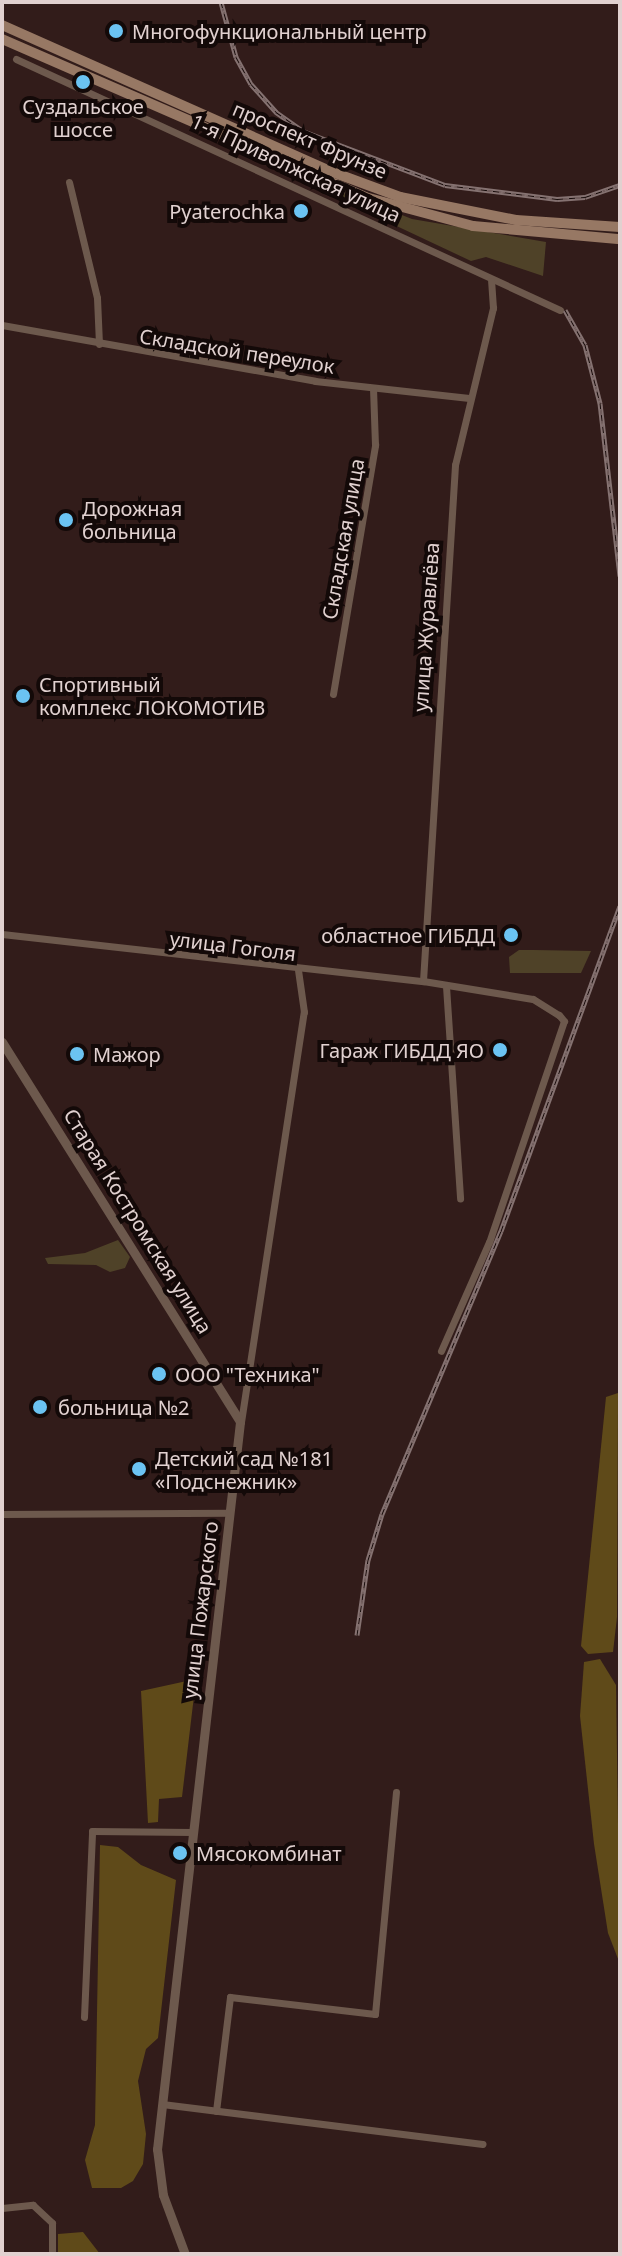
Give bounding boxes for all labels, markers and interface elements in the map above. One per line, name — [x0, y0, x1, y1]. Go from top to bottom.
place label: Многофункциональный центр — [132, 19, 427, 43]
marker: Многофункциональный центр — [107, 22, 125, 40]
marker: Суздальское шоссе — [74, 73, 92, 91]
place label: Суздальское шоссе — [22, 94, 144, 141]
street label: проспект Фрунзе — [229, 97, 391, 183]
street label: 1-я Приволжская улица — [188, 109, 404, 227]
place label: Pyaterochka — [169, 199, 285, 223]
marker: Pyaterochka — [292, 202, 310, 220]
street label: Складской переулок — [138, 324, 336, 378]
street label: Складская улица — [317, 457, 369, 621]
place label: Дорожная больница — [82, 496, 182, 543]
marker: Дорожная больница — [57, 511, 75, 529]
street label: улица Журавлёва — [408, 542, 444, 712]
place label: Спортивный комплекс ЛОКОМОТИВ — [39, 672, 265, 719]
marker: Спортивный комплекс ЛОКОМОТИВ — [14, 687, 32, 705]
place label: областное ГИБДД — [321, 923, 495, 947]
street label: улица Гоголя — [169, 926, 297, 966]
marker: областное ГИБДД — [502, 926, 520, 944]
place label: Гараж ГИБДД ЯО — [320, 1038, 484, 1062]
marker: Гараж ГИБДД ЯО — [491, 1041, 509, 1059]
place label: Мажор — [93, 1042, 161, 1066]
marker: Мажор — [68, 1045, 86, 1063]
street label: Старая Костромская улица — [59, 1104, 217, 1338]
place label: ООО "Техника" — [175, 1362, 320, 1386]
marker: ООО "Техника" — [150, 1365, 168, 1383]
place label: больница №2 — [58, 1395, 190, 1419]
marker: больница №2 — [29, 1396, 51, 1418]
place label: Детский сад №181 «Подснежник» — [155, 1446, 333, 1493]
marker: Детский сад №181 «Подснежник» — [130, 1460, 148, 1478]
street label: улица Пожарского — [177, 1520, 223, 1700]
place label: Мясокомбинат — [196, 1841, 342, 1865]
marker: Мясокомбинат — [171, 1844, 189, 1862]

